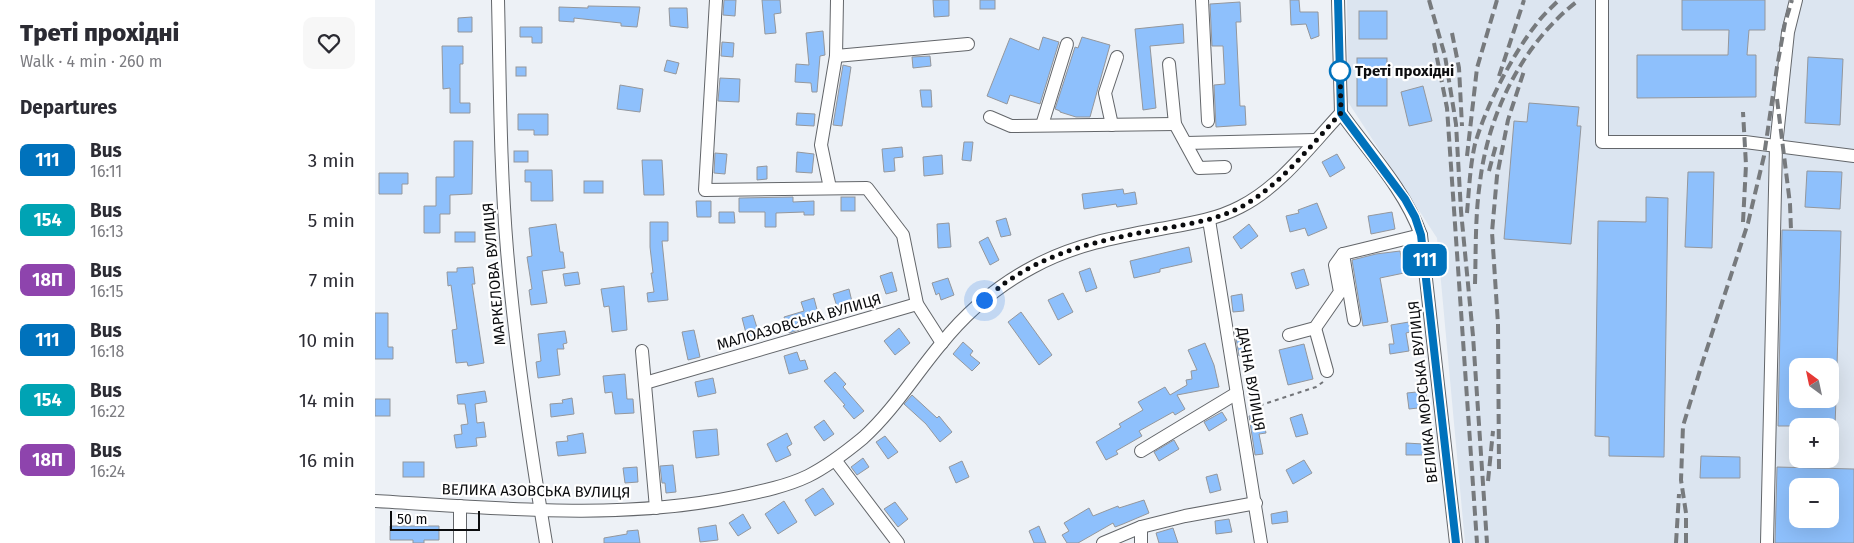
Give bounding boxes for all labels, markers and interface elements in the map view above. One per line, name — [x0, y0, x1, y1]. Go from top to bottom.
button: heart — [303, 17, 355, 69]
text: Треті прохідні — [20, 19, 179, 47]
text: Walk · 4 min · 260 m — [20, 52, 162, 71]
marker: Треті прохідні — [1329, 60, 1351, 82]
place label: Треті прохідні — [1355, 62, 1454, 80]
text: Departures — [20, 96, 117, 119]
text: Bus — [90, 139, 122, 162]
text: 111 — [35, 149, 60, 171]
text: 3 min — [308, 149, 355, 172]
text: 16:11 — [90, 162, 122, 181]
text: Bus — [90, 199, 122, 222]
street label: МАРКЕЛОВА ВУЛИЦЯ — [479, 202, 509, 346]
text: 154 — [33, 209, 62, 231]
text: 5 min — [308, 209, 355, 232]
text: 16:13 — [90, 222, 124, 241]
line badge: 111 — [1396, 244, 1454, 276]
text: 111 — [1413, 249, 1437, 271]
text: Bus — [90, 259, 122, 282]
text: 18П — [32, 269, 63, 291]
text: 7 min — [309, 269, 355, 292]
text: 16:15 — [90, 282, 124, 301]
your location — [972, 288, 997, 313]
street label: МАЛОАЗОВСЬКА ВУЛИЦЯ — [715, 290, 883, 354]
street label: ВЕЛИКА МОРСЬКА ВУЛИЦЯ — [1404, 300, 1442, 484]
text: Bus — [90, 319, 122, 342]
street label: ДАЧНА ВУЛИЦЯ — [1233, 325, 1269, 432]
text: 111 — [35, 329, 60, 351]
text: 10 min — [298, 329, 355, 352]
text: 16:18 — [90, 342, 124, 361]
north arrow — [1789, 358, 1839, 408]
map controls — [1789, 358, 1839, 528]
text: Bus — [90, 379, 122, 402]
text: 154 — [33, 389, 62, 411]
text: 14 min — [299, 389, 355, 412]
text: 16:22 — [90, 402, 125, 421]
button: + — [1789, 418, 1839, 468]
text: Bus — [90, 439, 122, 462]
text: 18П — [32, 449, 63, 471]
text: 16 min — [299, 449, 355, 472]
text: 16:24 — [90, 462, 125, 481]
button: − — [1789, 478, 1839, 528]
street label: ВЕЛИКА АЗОВСЬКА ВУЛИЦЯ — [441, 480, 631, 502]
scale bar — [390, 508, 480, 531]
text: 50 m — [397, 511, 428, 528]

